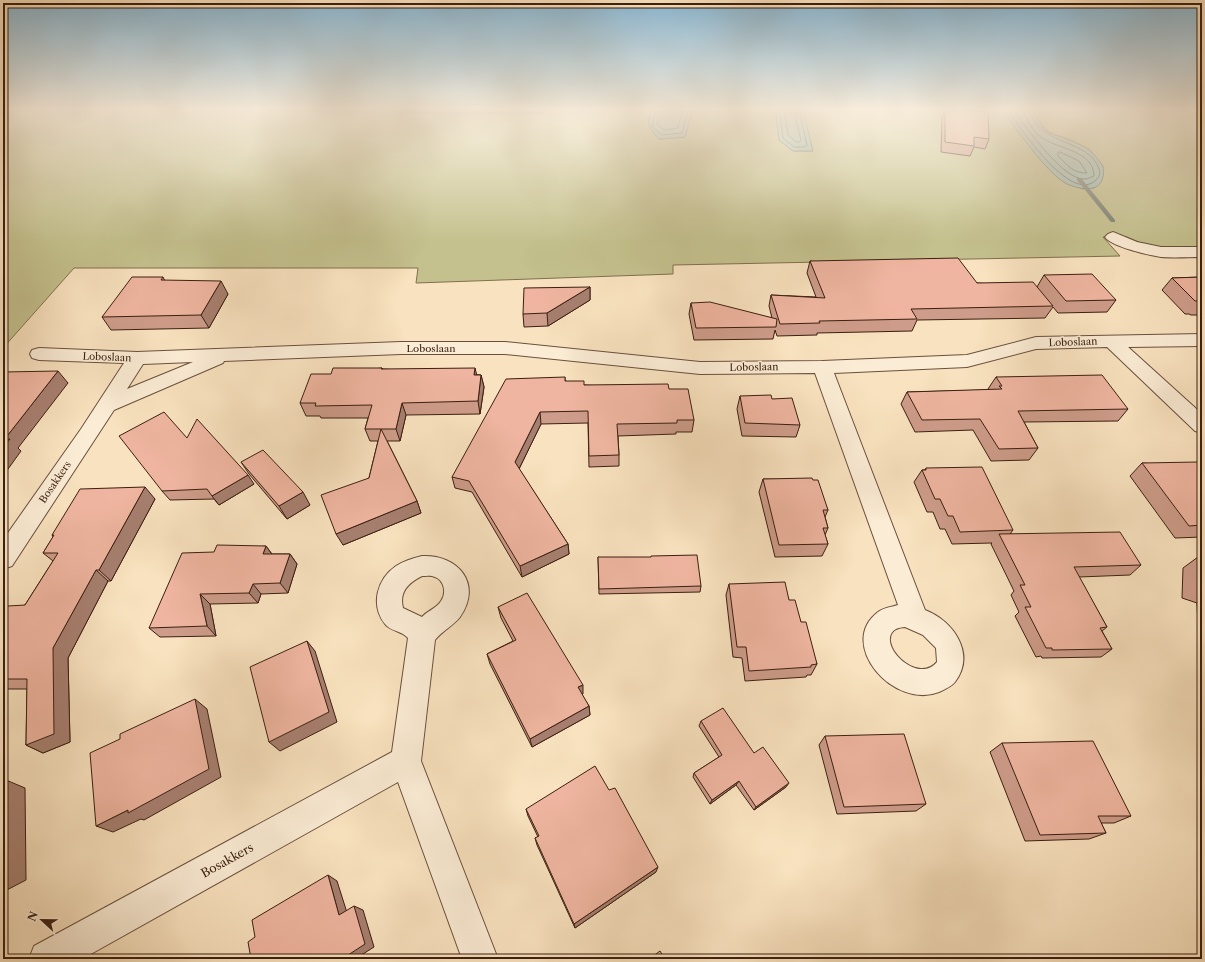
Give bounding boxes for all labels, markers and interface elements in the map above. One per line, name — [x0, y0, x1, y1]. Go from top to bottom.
street label: Loboslaan — [1048, 335, 1098, 349]
street label: Loboslaan — [407, 342, 456, 355]
street label: Loboslaan — [82, 350, 132, 364]
street label: Loboslaan — [729, 360, 779, 374]
street label: Bosakkers — [36, 458, 74, 506]
street label: Bosakkers — [198, 839, 256, 881]
north arrow — [22, 900, 62, 940]
text: N — [24, 909, 41, 923]

